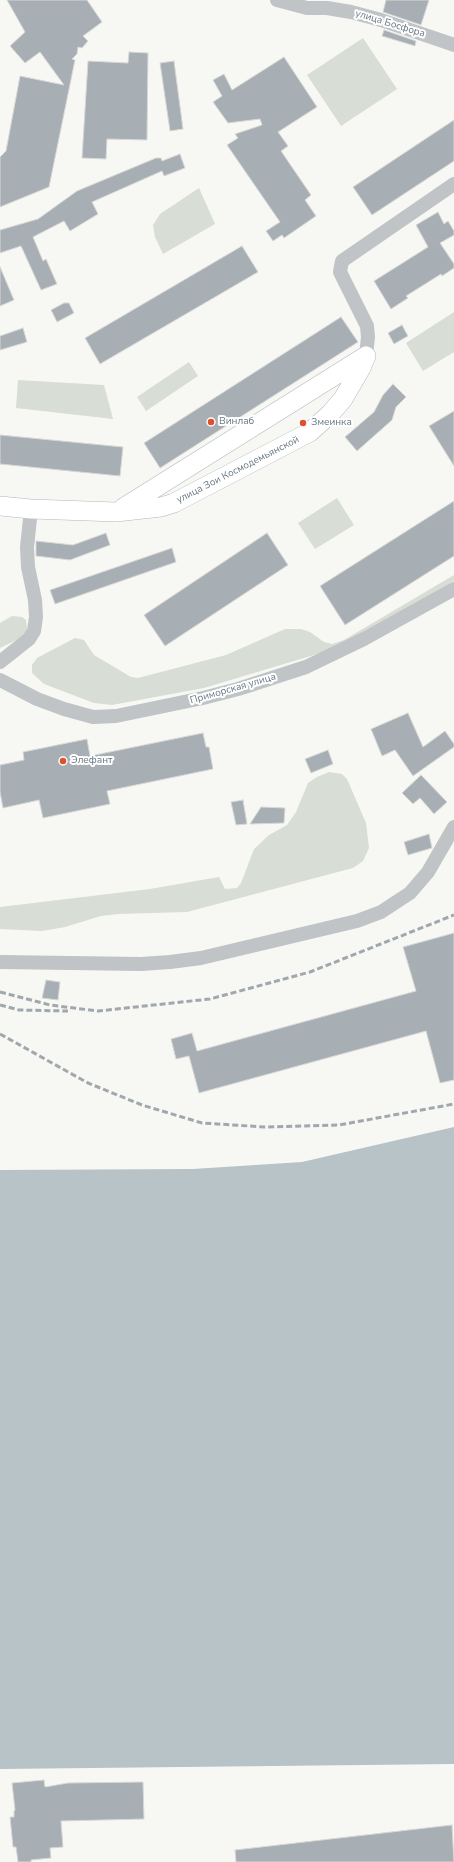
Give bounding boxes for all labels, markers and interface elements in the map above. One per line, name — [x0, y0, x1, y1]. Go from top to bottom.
street label: улица Босфора — [354, 8, 426, 40]
place label: Винлаб — [219, 416, 254, 428]
marker: Винлаб — [206, 417, 216, 427]
place label: Змеинка — [311, 417, 352, 429]
marker: Змеинка — [298, 418, 308, 428]
street label: улица Зои Космодемьянской — [175, 434, 301, 506]
street label: Приморская улица — [189, 671, 277, 707]
place label: Элефант — [71, 755, 112, 767]
marker: Элефант — [58, 756, 68, 766]

